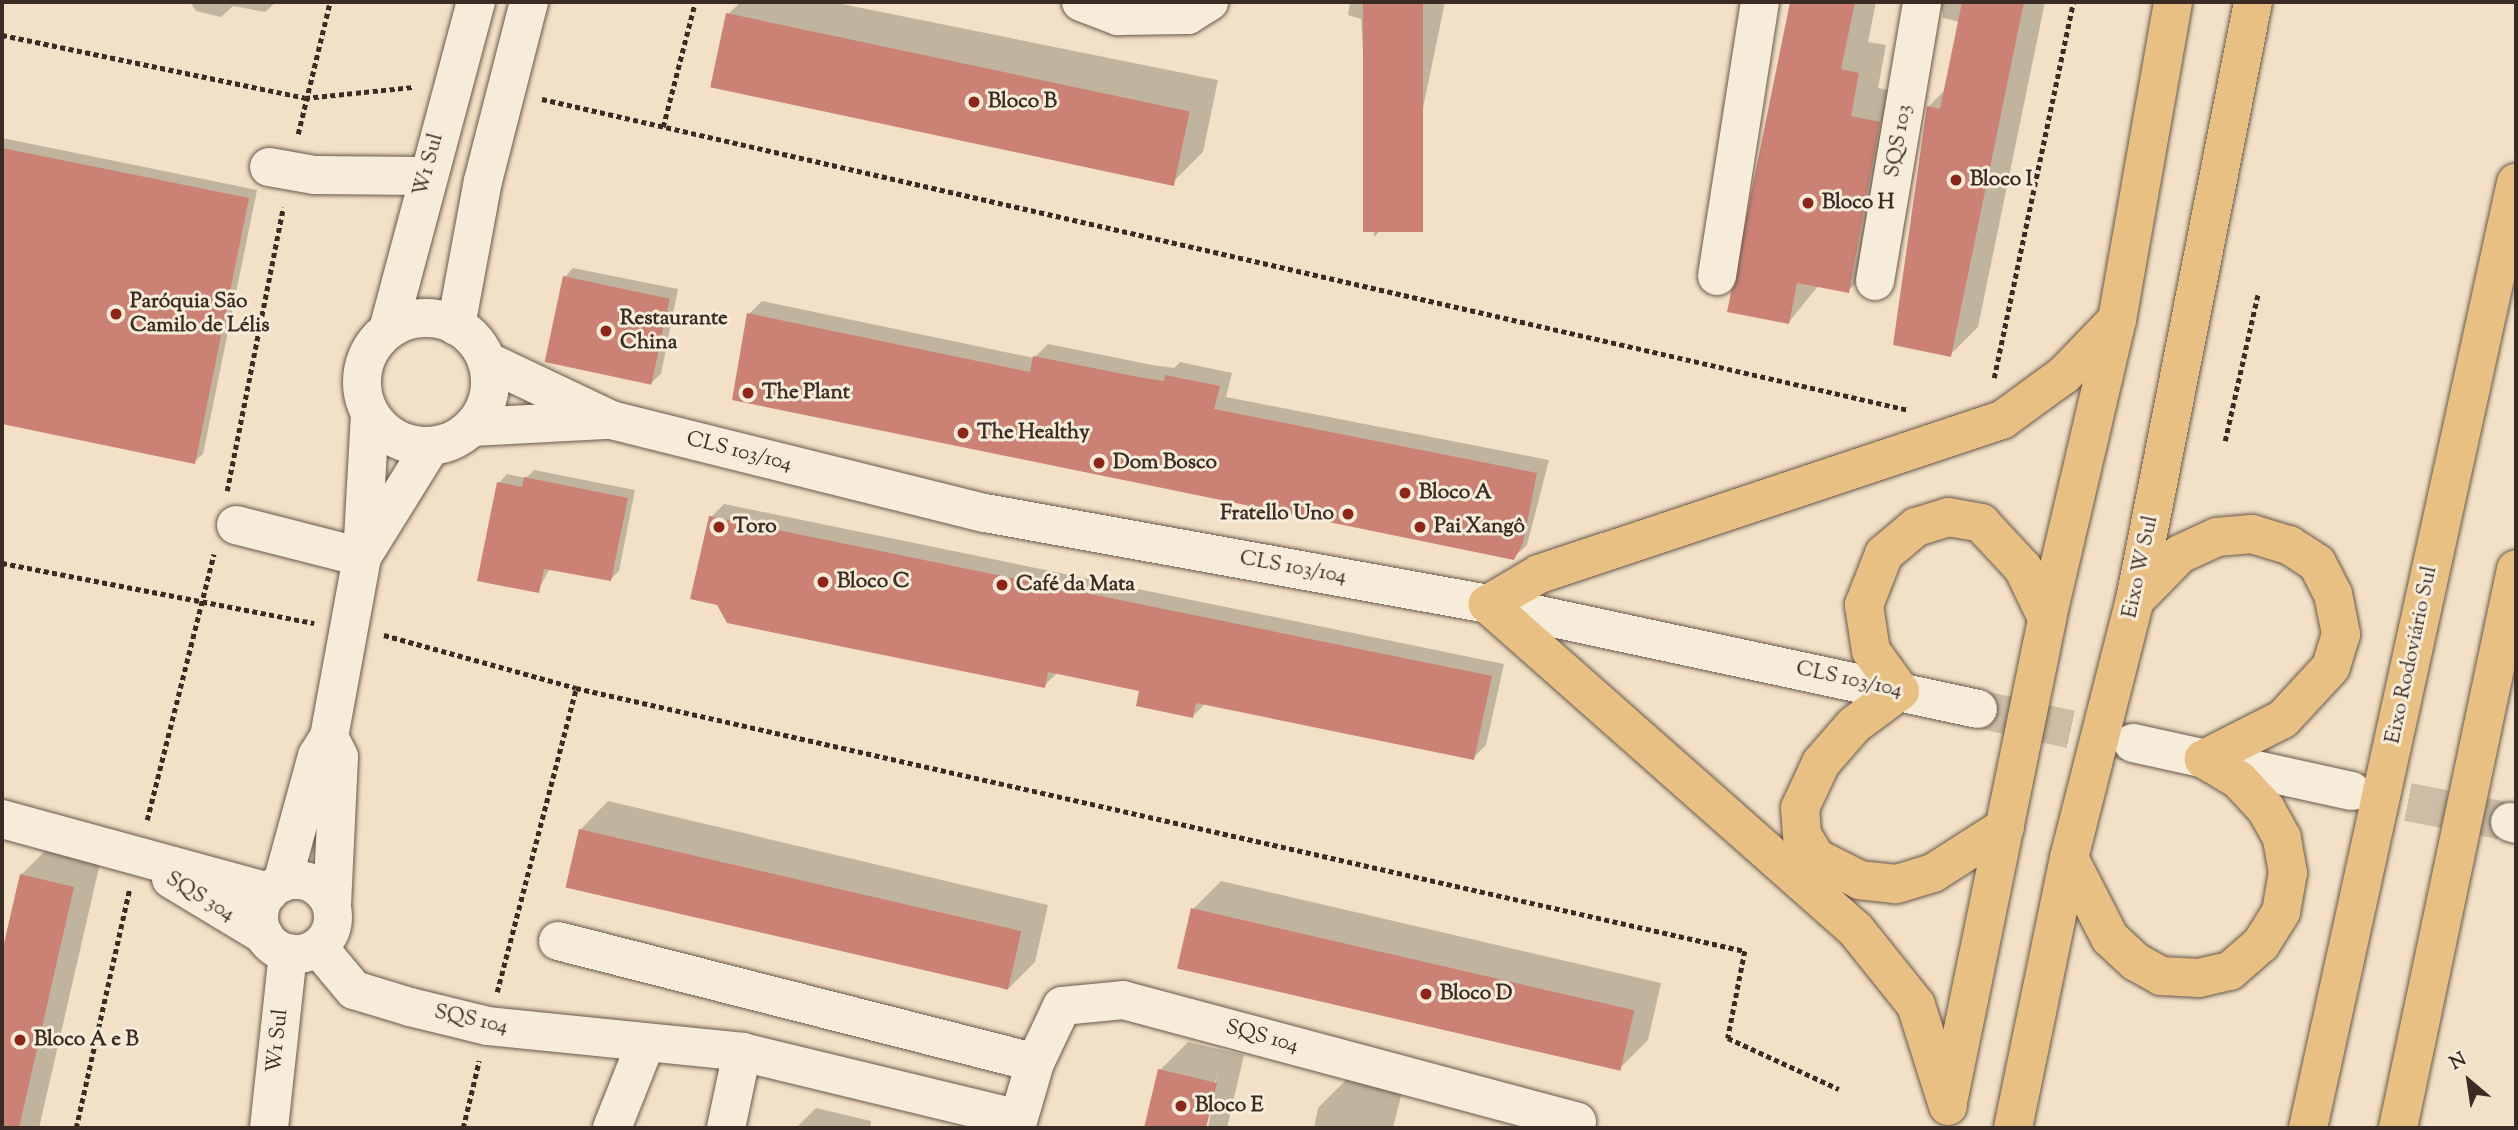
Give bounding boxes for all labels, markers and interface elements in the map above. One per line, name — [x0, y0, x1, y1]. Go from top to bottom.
place label: Bloco B — [988, 89, 1057, 115]
marker: Bloco B — [966, 94, 982, 110]
street label: SQS 103 — [1880, 103, 1918, 179]
street label: W1 Sul — [409, 131, 449, 199]
place label: Bloco I — [1970, 167, 2033, 193]
marker: Bloco I — [1948, 172, 1964, 188]
place label: Bloco H — [1822, 190, 1894, 216]
marker: Bloco H — [1800, 195, 1816, 211]
place label: Paróquia São Camilo de Lélis — [130, 289, 270, 339]
marker: Paróquia São Camilo de Lélis — [108, 306, 124, 322]
place label: Restaurante China — [620, 306, 728, 356]
marker: Restaurante China — [598, 323, 614, 339]
place label: The Plant — [762, 380, 850, 406]
marker: The Plant — [740, 385, 756, 401]
place label: The Healthy — [977, 420, 1090, 446]
marker: The Healthy — [955, 425, 971, 441]
street label: CLS 103/104 — [684, 427, 794, 477]
place label: Dom Bosco — [1113, 450, 1217, 476]
marker: Dom Bosco — [1091, 455, 1107, 471]
place label: Bloco A — [1419, 480, 1492, 506]
marker: Bloco A — [1397, 485, 1413, 501]
place label: Fratello Uno — [1220, 501, 1334, 527]
marker: Fratello Uno — [1340, 506, 1356, 522]
street label: Eixo W Sul — [2118, 513, 2164, 621]
place label: Toro — [733, 514, 777, 540]
place label: Pai Xangô — [1434, 514, 1525, 540]
marker: Toro — [711, 519, 727, 535]
marker: Pai Xangô — [1412, 519, 1428, 535]
street label: CLS 103/104 — [1238, 546, 1348, 590]
street label: Eixo Rodoviário Sul — [2381, 564, 2443, 746]
place label: Bloco C — [837, 569, 910, 595]
place label: Café da Mata — [1016, 572, 1135, 598]
marker: Bloco C — [815, 574, 831, 590]
marker: Café da Mata — [994, 577, 1010, 593]
street label: CLS 103/104 — [1794, 656, 1904, 704]
street label: SQS 304 — [161, 867, 239, 927]
place label: Bloco D — [1440, 981, 1512, 1007]
marker: Bloco D — [1418, 986, 1434, 1002]
street label: SQS 104 — [432, 1000, 510, 1040]
street label: W1 Sul — [262, 1008, 294, 1074]
street label: SQS 104 — [1223, 1015, 1301, 1059]
place label: Bloco A e B — [34, 1027, 139, 1053]
marker: Bloco A e B — [12, 1032, 28, 1048]
north arrow — [2434, 1046, 2504, 1116]
text: N — [2445, 1047, 2472, 1078]
place label: Bloco E — [1195, 1093, 1263, 1119]
marker: Bloco E — [1173, 1098, 1189, 1114]

